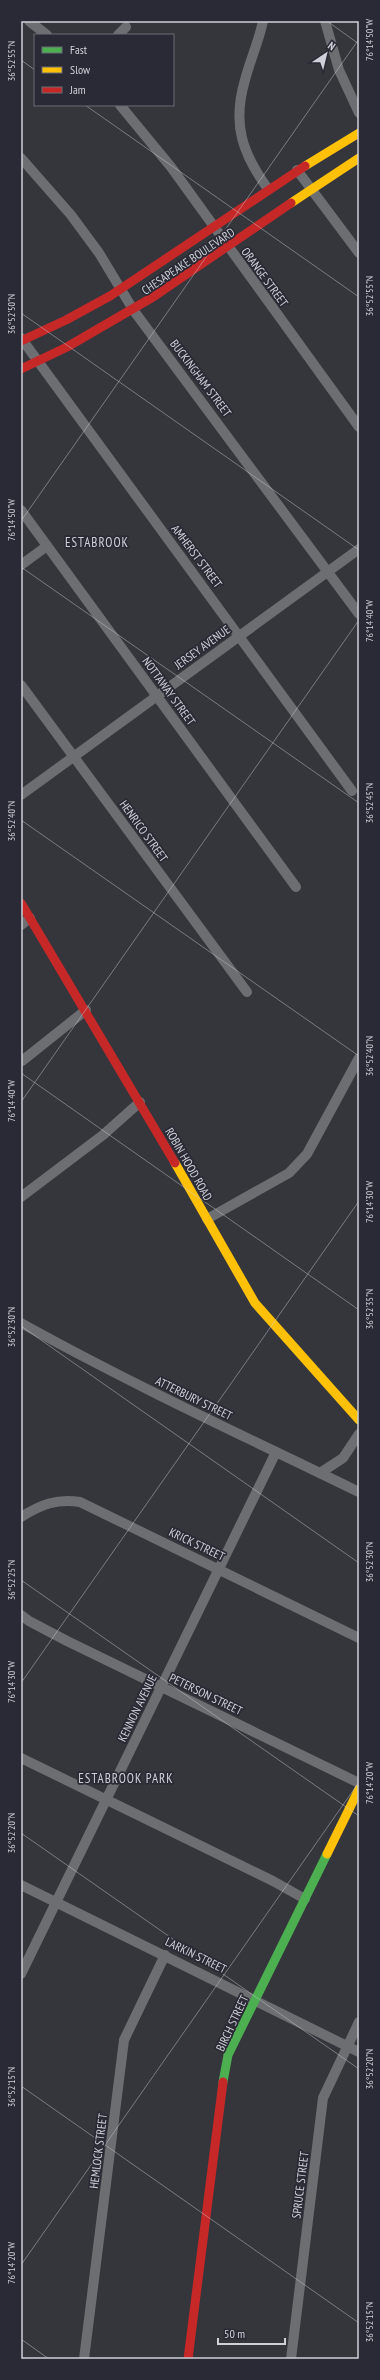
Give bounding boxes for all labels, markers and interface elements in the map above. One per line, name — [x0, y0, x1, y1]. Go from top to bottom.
text: 76°14'50"W — [363, 19, 376, 61]
legend — [34, 34, 174, 106]
north arrow — [306, 34, 346, 74]
text: N — [325, 38, 338, 53]
text: 36°52'55"N — [5, 41, 18, 81]
text: Fast — [70, 42, 88, 57]
text: Slow — [70, 62, 91, 77]
text: Jam — [69, 82, 86, 97]
street label: CHESAPEAKE BOULEVARD — [139, 224, 237, 298]
street label: ORANGE STREET — [238, 244, 292, 310]
text: 36°52'55"N — [363, 276, 376, 316]
text: 36°52'50"N — [5, 294, 18, 334]
street label: BUCKINGHAM STREET — [167, 336, 235, 420]
text: 76°14'50"W — [5, 499, 18, 541]
street label: AMHERST STREET — [168, 521, 226, 591]
district label: ESTABROOK — [65, 534, 129, 551]
text: 76°14'40"W — [363, 600, 376, 642]
street label: JERSEY AVENUE — [170, 622, 233, 673]
street label: NOTTAWAY STREET — [139, 654, 199, 729]
text: 36°52'45"N — [363, 783, 376, 823]
street label: HENRICO STREET — [117, 797, 172, 865]
text: 36°52'40"N — [5, 801, 18, 841]
text: 36°52'40"N — [363, 1036, 376, 1076]
text: 76°14'40"W — [5, 1080, 18, 1122]
street label: ROBIN HOOD ROAD — [162, 1125, 216, 1203]
text: 76°14'30"W — [363, 1181, 376, 1223]
text: 36°52'35"N — [363, 1289, 376, 1329]
text: 36°52'30"N — [5, 1307, 18, 1347]
street label: ATTERBURY STREET — [153, 1373, 235, 1423]
street label: KRICK STREET — [167, 1524, 228, 1564]
text: 36°52'30"N — [363, 1542, 376, 1582]
text: 36°52'25"N — [5, 1560, 18, 1600]
text: 76°14'30"W — [5, 1661, 18, 1703]
street label: PETERSON STREET — [167, 1670, 246, 1718]
street label: KENNON AVENUE — [114, 1672, 160, 1744]
text: 76°14'20"W — [363, 1762, 376, 1804]
district label: ESTABROOK PARK — [78, 1770, 174, 1787]
text: 36°52'20"N — [5, 1813, 18, 1853]
street label: LARKIN STREET — [163, 1934, 230, 1977]
street label: BIRCH STREET — [212, 1992, 252, 2053]
text: 36°52'20"N — [363, 2049, 376, 2089]
text: 36°52'15"N — [5, 2067, 18, 2107]
street label: HEMLOCK STREET — [86, 2112, 110, 2189]
street label: SPRUCE STREET — [288, 2150, 312, 2219]
text: 76°14'20"W — [5, 2242, 18, 2284]
text: 36°52'15"N — [363, 2302, 376, 2342]
scale bar — [218, 2320, 285, 2346]
text: 50 m — [224, 2326, 245, 2341]

